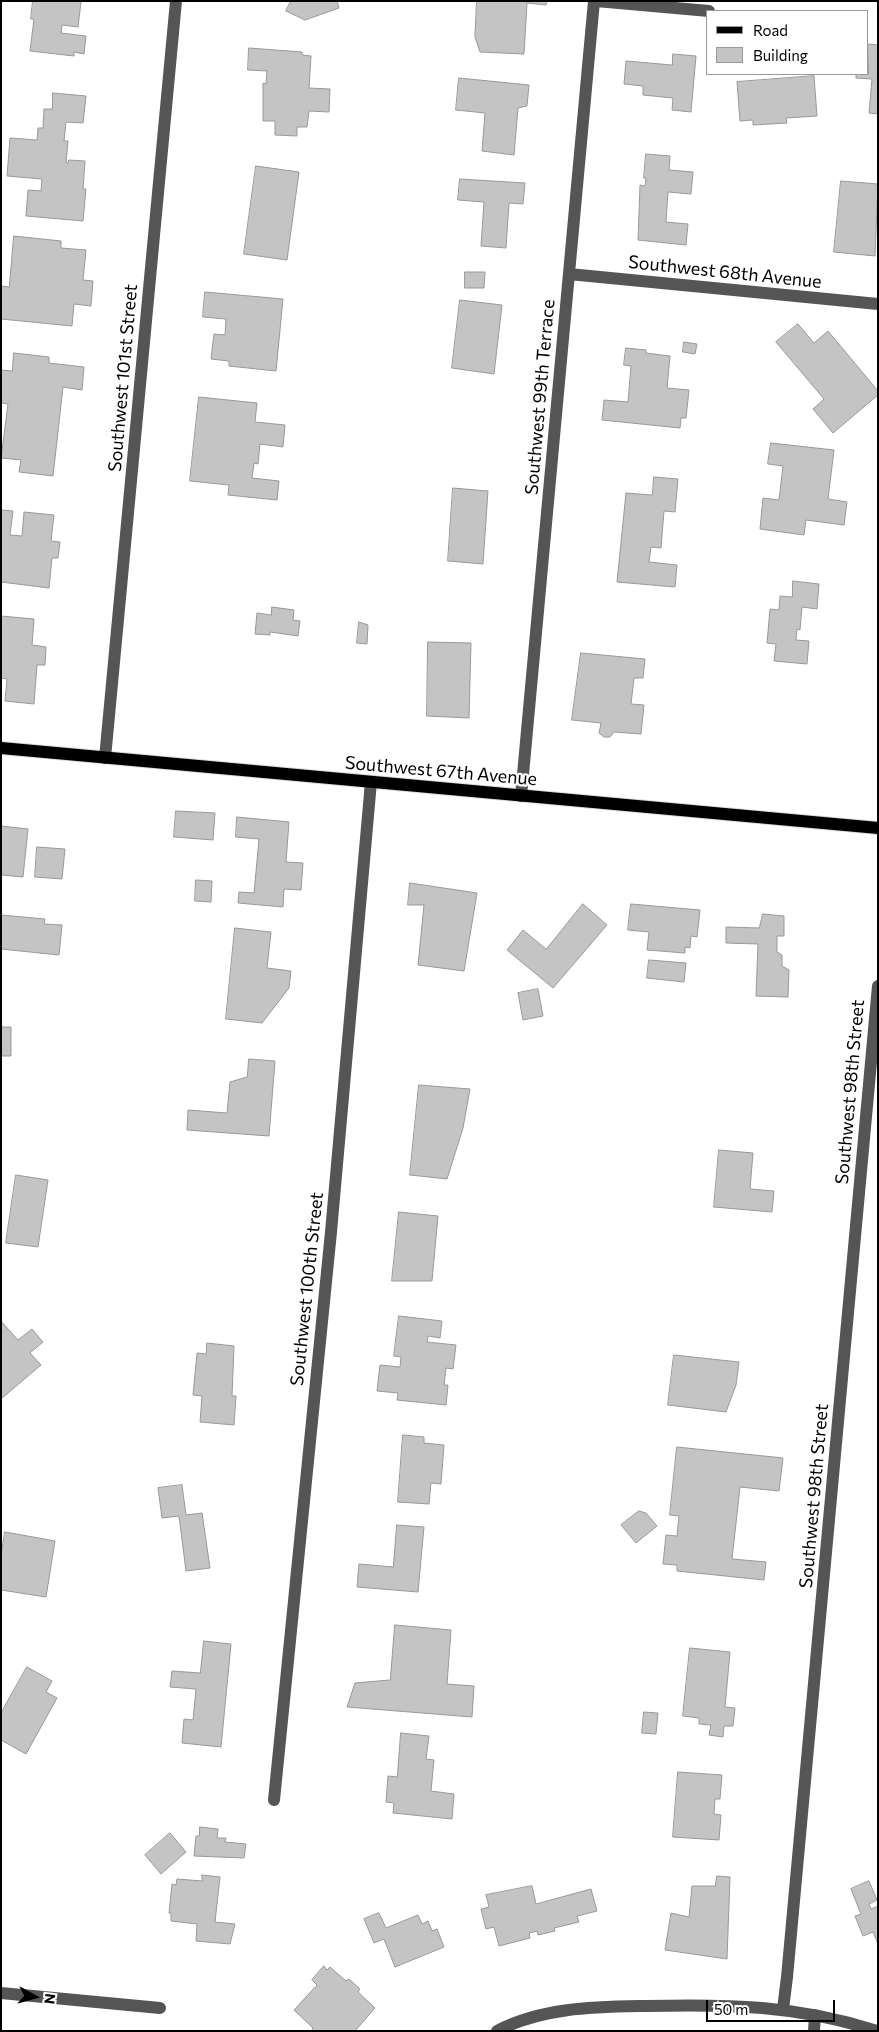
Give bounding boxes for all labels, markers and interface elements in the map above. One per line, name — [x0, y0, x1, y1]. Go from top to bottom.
legend — [706, 10, 869, 75]
text: Road — [753, 21, 788, 39]
text: Building — [753, 46, 808, 64]
street label: Southwest 68th Avenue — [627, 251, 823, 293]
street label: Southwest 101st Street — [104, 283, 142, 473]
street label: Southwest 99th Terrace — [521, 298, 559, 496]
street label: Southwest 67th Avenue — [344, 752, 538, 790]
street label: Southwest 98th Street — [831, 999, 869, 1185]
street label: Southwest 100th Street — [286, 1191, 328, 1387]
street label: Southwest 98th Street — [795, 1403, 833, 1589]
north arrow — [10, 1972, 60, 2022]
scale bar — [709, 1990, 838, 2022]
text: N — [41, 1993, 59, 2005]
text: 50 m — [714, 2000, 748, 2018]

